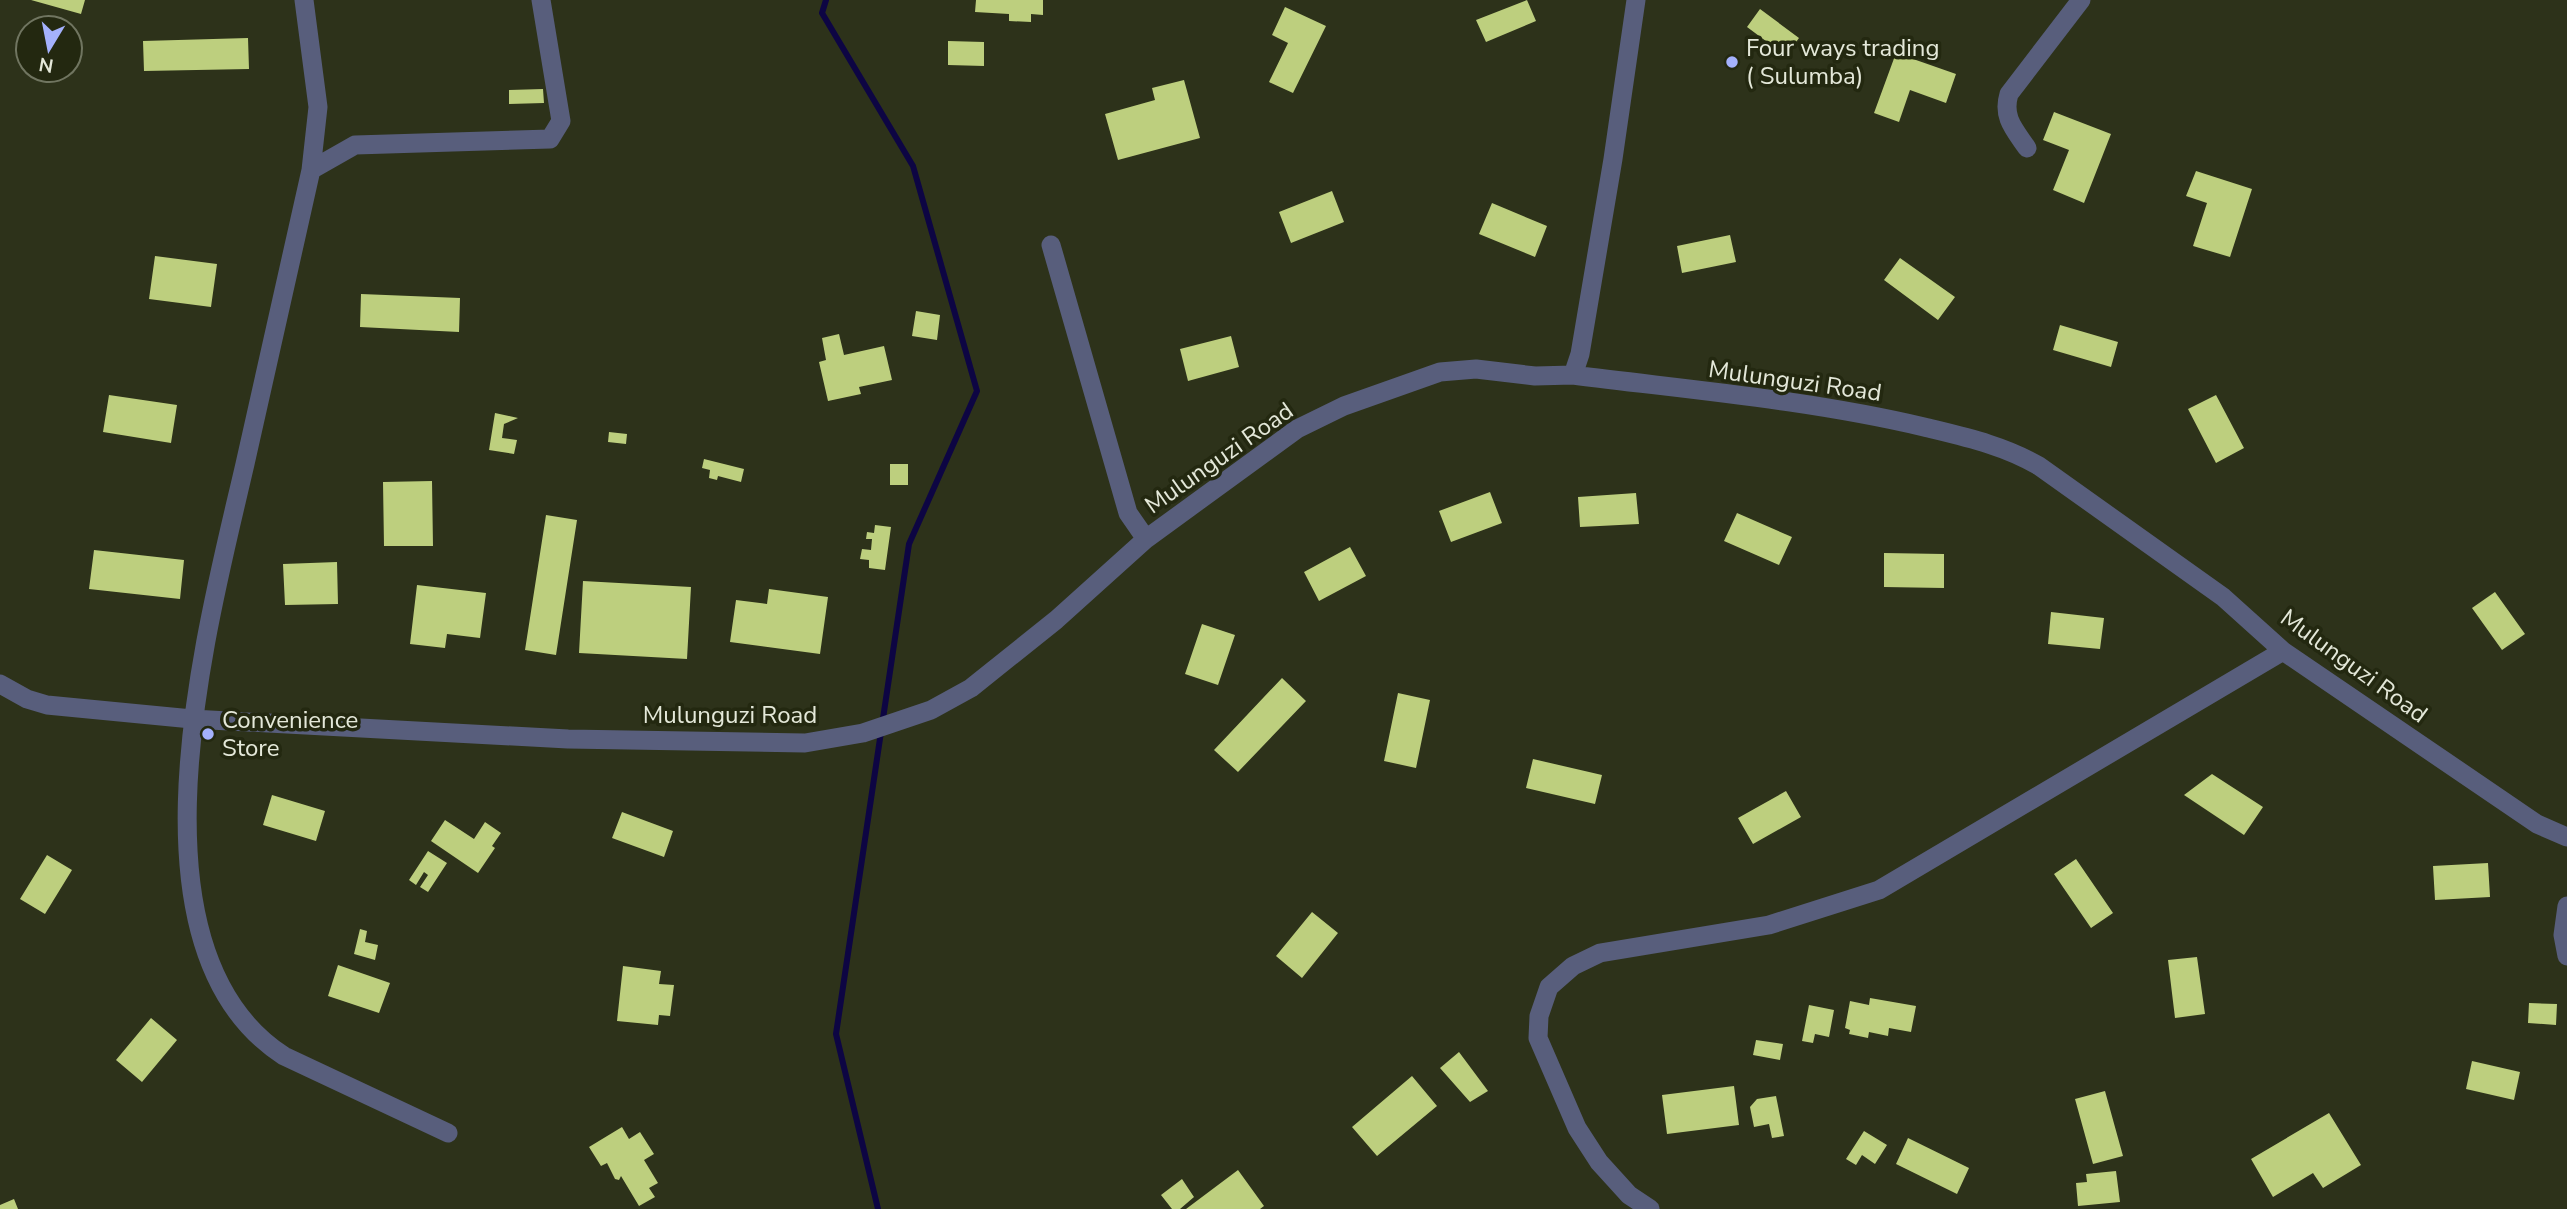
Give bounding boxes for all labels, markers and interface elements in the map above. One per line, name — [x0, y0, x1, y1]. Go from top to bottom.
north arrow — [14, 14, 84, 84]
place label: Four ways trading ( Sulumba) — [1746, 32, 1939, 92]
text: N — [37, 51, 55, 79]
marker: Four ways trading ( Sulumba) — [1724, 54, 1740, 70]
street label: Mulunguzi Road — [1706, 353, 1884, 409]
street label: Mulunguzi Road — [1138, 395, 1300, 521]
street label: Mulunguzi Road — [2274, 602, 2434, 730]
street label: Mulunguzi Road — [643, 699, 817, 731]
place label: Convenience Store — [222, 704, 358, 764]
marker: Convenience Store — [200, 726, 216, 742]

